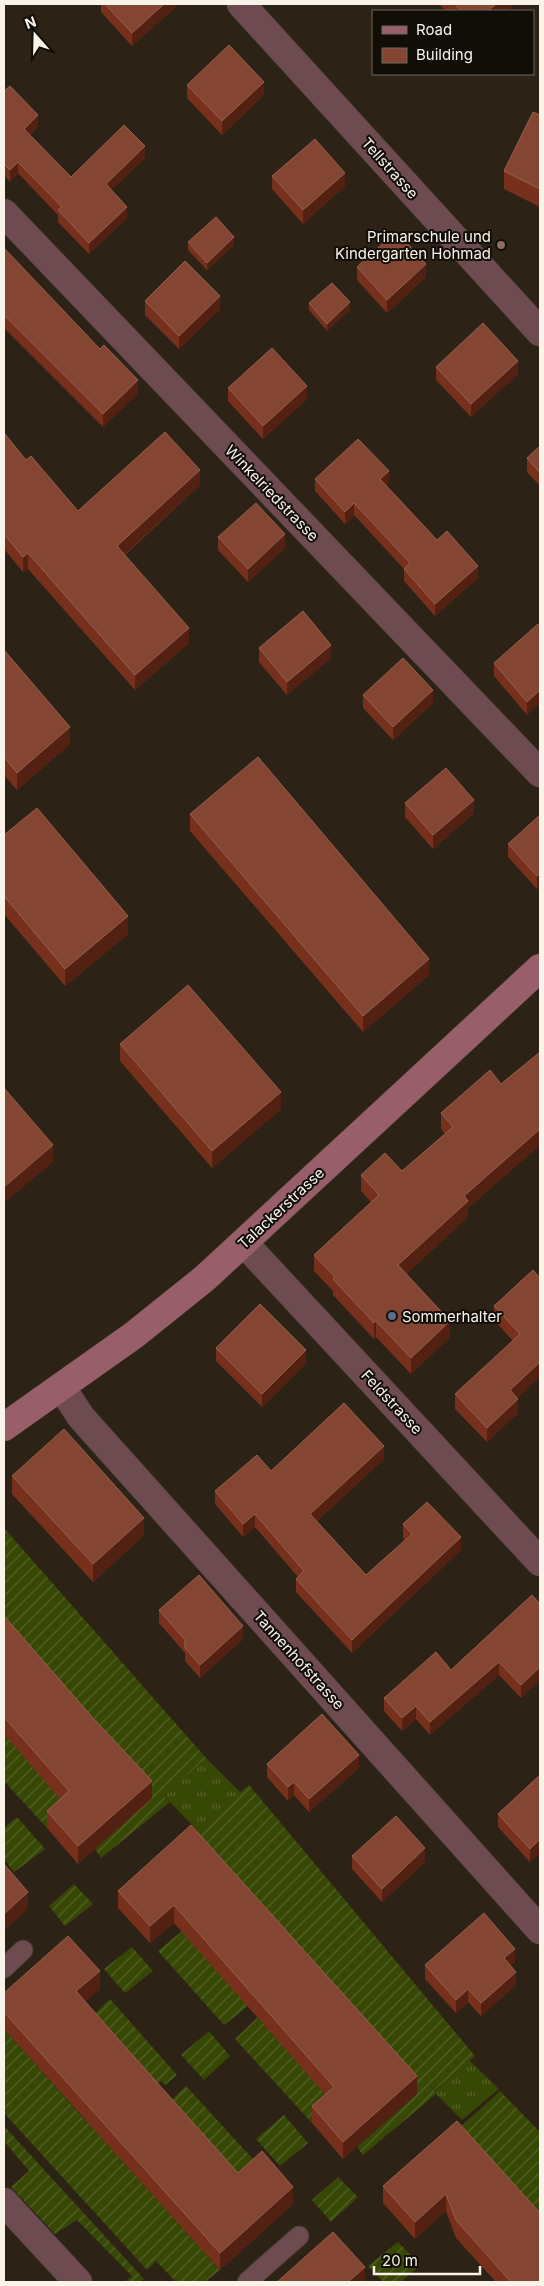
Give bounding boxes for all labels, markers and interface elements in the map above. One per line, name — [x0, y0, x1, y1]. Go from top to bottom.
north arrow — [10, 10, 60, 60]
legend — [372, 10, 534, 75]
text: N — [22, 13, 38, 32]
text: Road — [416, 20, 452, 39]
text: Building — [416, 45, 473, 64]
street label: Tellstrasse — [358, 133, 422, 203]
place label: Primarschule und Kindergarten Hohmad — [335, 227, 491, 263]
marker: Primarschule und Kindergarten Hohmad — [495, 239, 507, 251]
street label: Winkelriedstrasse — [221, 441, 323, 545]
street label: Talackerstrasse — [234, 1163, 328, 1253]
place label: Sommerhalter — [402, 1307, 502, 1326]
marker: Sommerhalter — [386, 1310, 398, 1322]
street label: Feldstrasse — [357, 1366, 427, 1438]
street label: Tannenhofstrasse — [249, 1606, 349, 1714]
scale bar — [374, 2244, 480, 2276]
text: 20 m — [382, 2251, 418, 2270]

